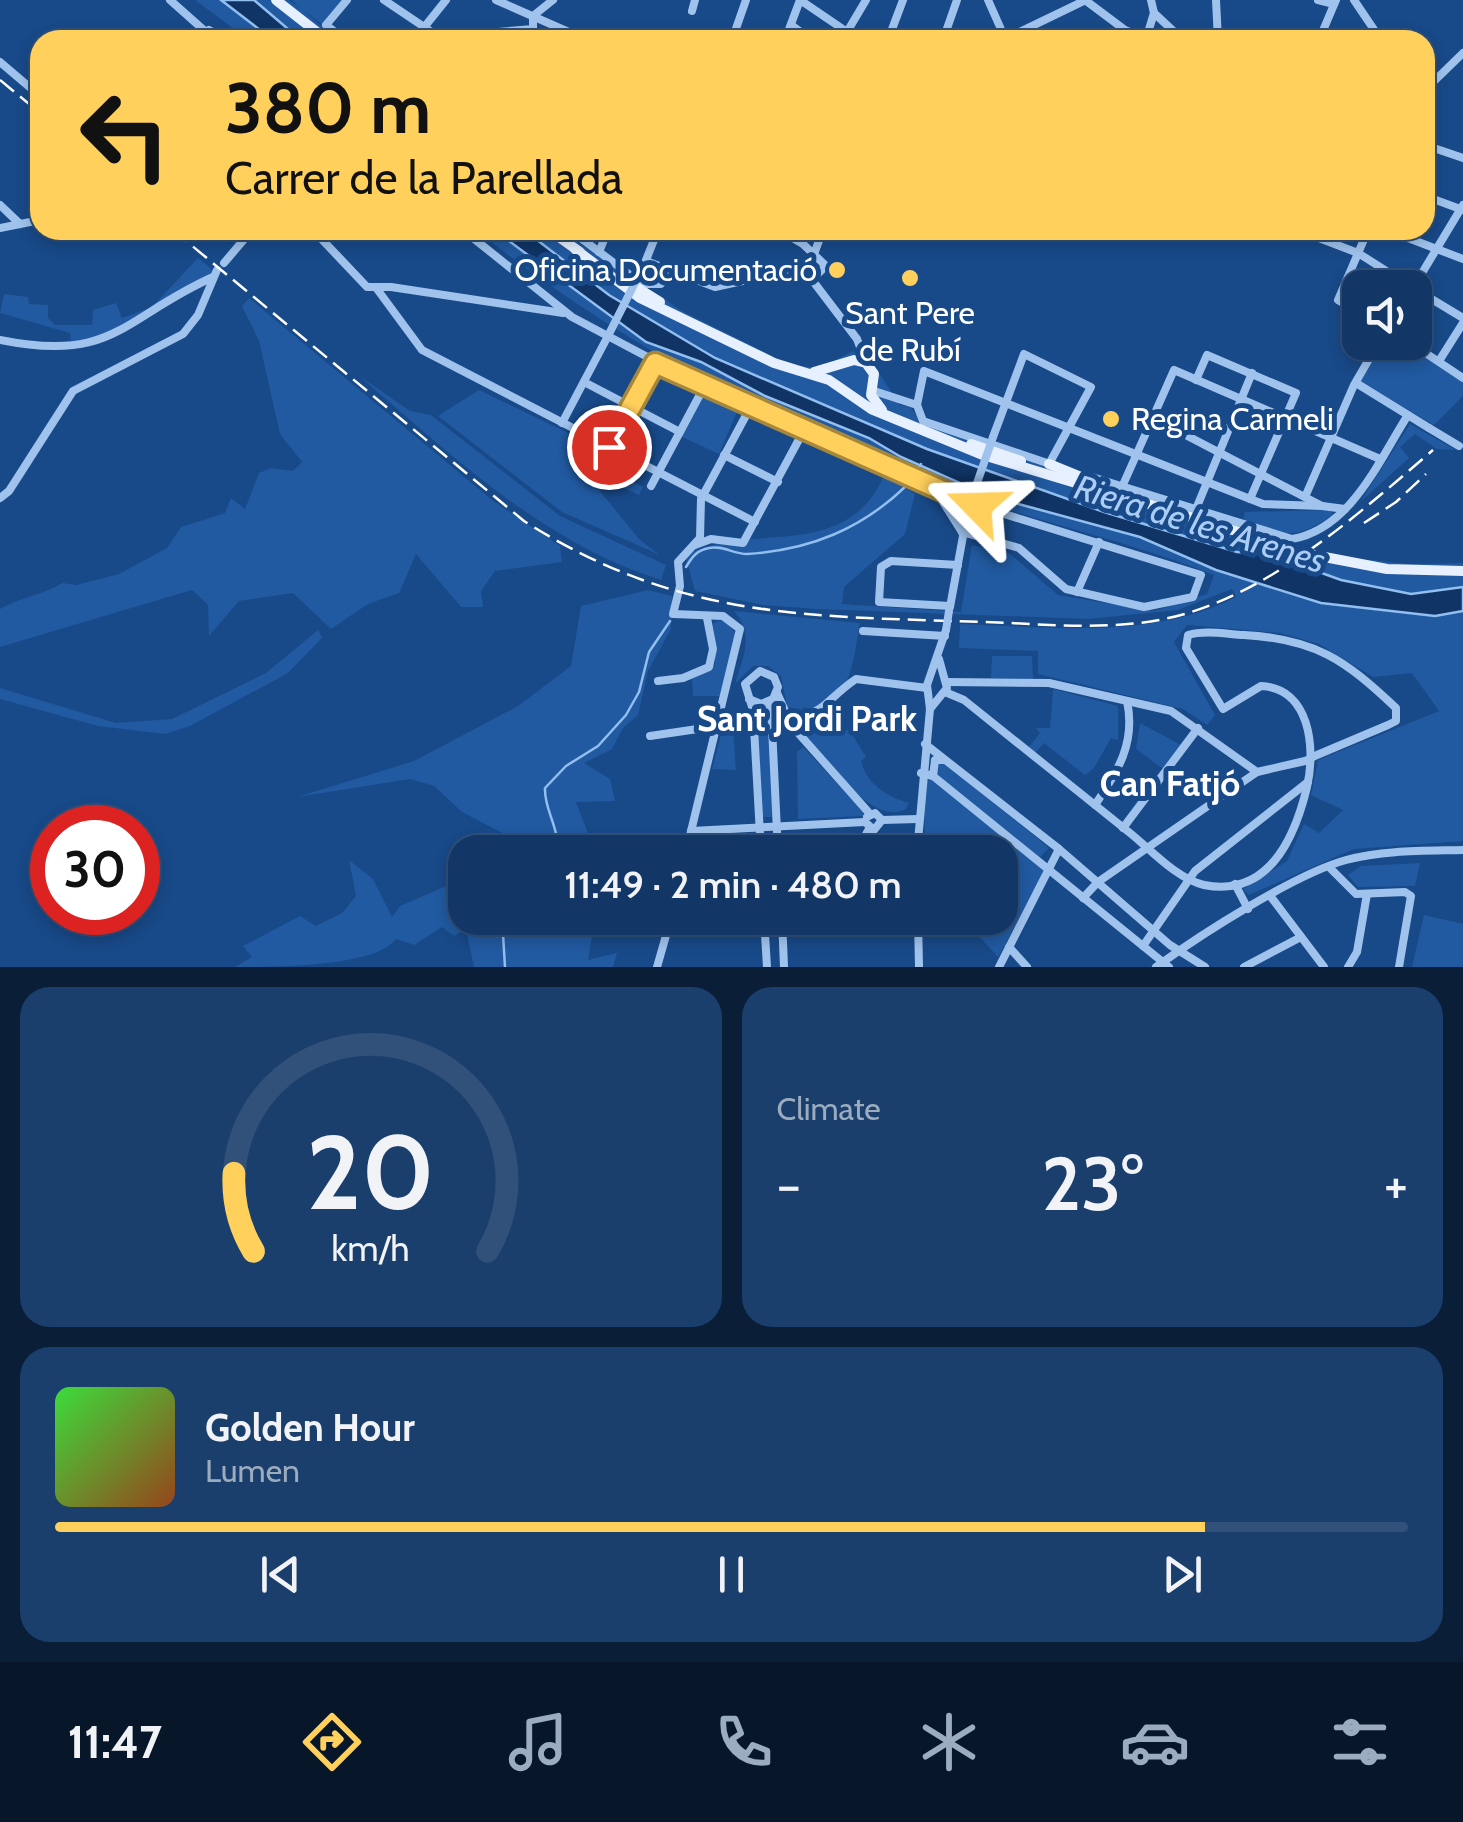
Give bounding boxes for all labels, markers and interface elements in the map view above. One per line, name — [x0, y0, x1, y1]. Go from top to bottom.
text: 380 m — [225, 65, 431, 151]
icon: left — [60, 70, 190, 200]
text: Carrer de la Parellada — [225, 151, 623, 205]
place label: Oficina Documentació — [514, 250, 817, 289]
marker: Oficina Documentació — [826, 259, 848, 281]
marker: Sant Pere de Rubí — [899, 267, 921, 289]
map controls — [1342, 270, 1432, 360]
button: sound — [1342, 270, 1432, 360]
place label: Sant Pere de Rubí — [845, 293, 975, 369]
place label: Regina Carmeli — [1131, 399, 1334, 438]
pin — [567, 405, 652, 490]
marker: Regina Carmeli — [1100, 408, 1122, 430]
icon: arrive — [582, 420, 637, 475]
position arrow — [925, 454, 1029, 558]
water label: Riera de les Arenes — [1070, 465, 1331, 582]
district label: Sant Jordi Park — [697, 697, 917, 740]
district label: Can Fatjó — [1100, 762, 1240, 805]
speed limit sign: 30 — [30, 805, 160, 935]
text: 11:49 · 2 min · 480 m — [564, 861, 902, 908]
text: Climate — [777, 1089, 881, 1128]
text: 20 — [307, 1109, 435, 1235]
text: 23° — [1041, 1138, 1143, 1229]
text: − — [777, 1151, 801, 1218]
text: + — [1384, 1151, 1408, 1218]
text: km/h — [332, 1227, 410, 1270]
text: Golden Hour — [205, 1404, 415, 1451]
text: Lumen — [205, 1451, 300, 1490]
icon: previous — [253, 1547, 308, 1602]
icon: pause — [704, 1547, 759, 1602]
icon: next — [1155, 1547, 1210, 1602]
icon: directions — [297, 1707, 367, 1777]
icon: music — [503, 1707, 573, 1777]
icon: phone — [709, 1707, 779, 1777]
icon: climate — [914, 1707, 984, 1777]
icon: car — [1120, 1707, 1190, 1777]
icon: filters — [1325, 1707, 1395, 1777]
text: 11:47 — [68, 1715, 162, 1769]

